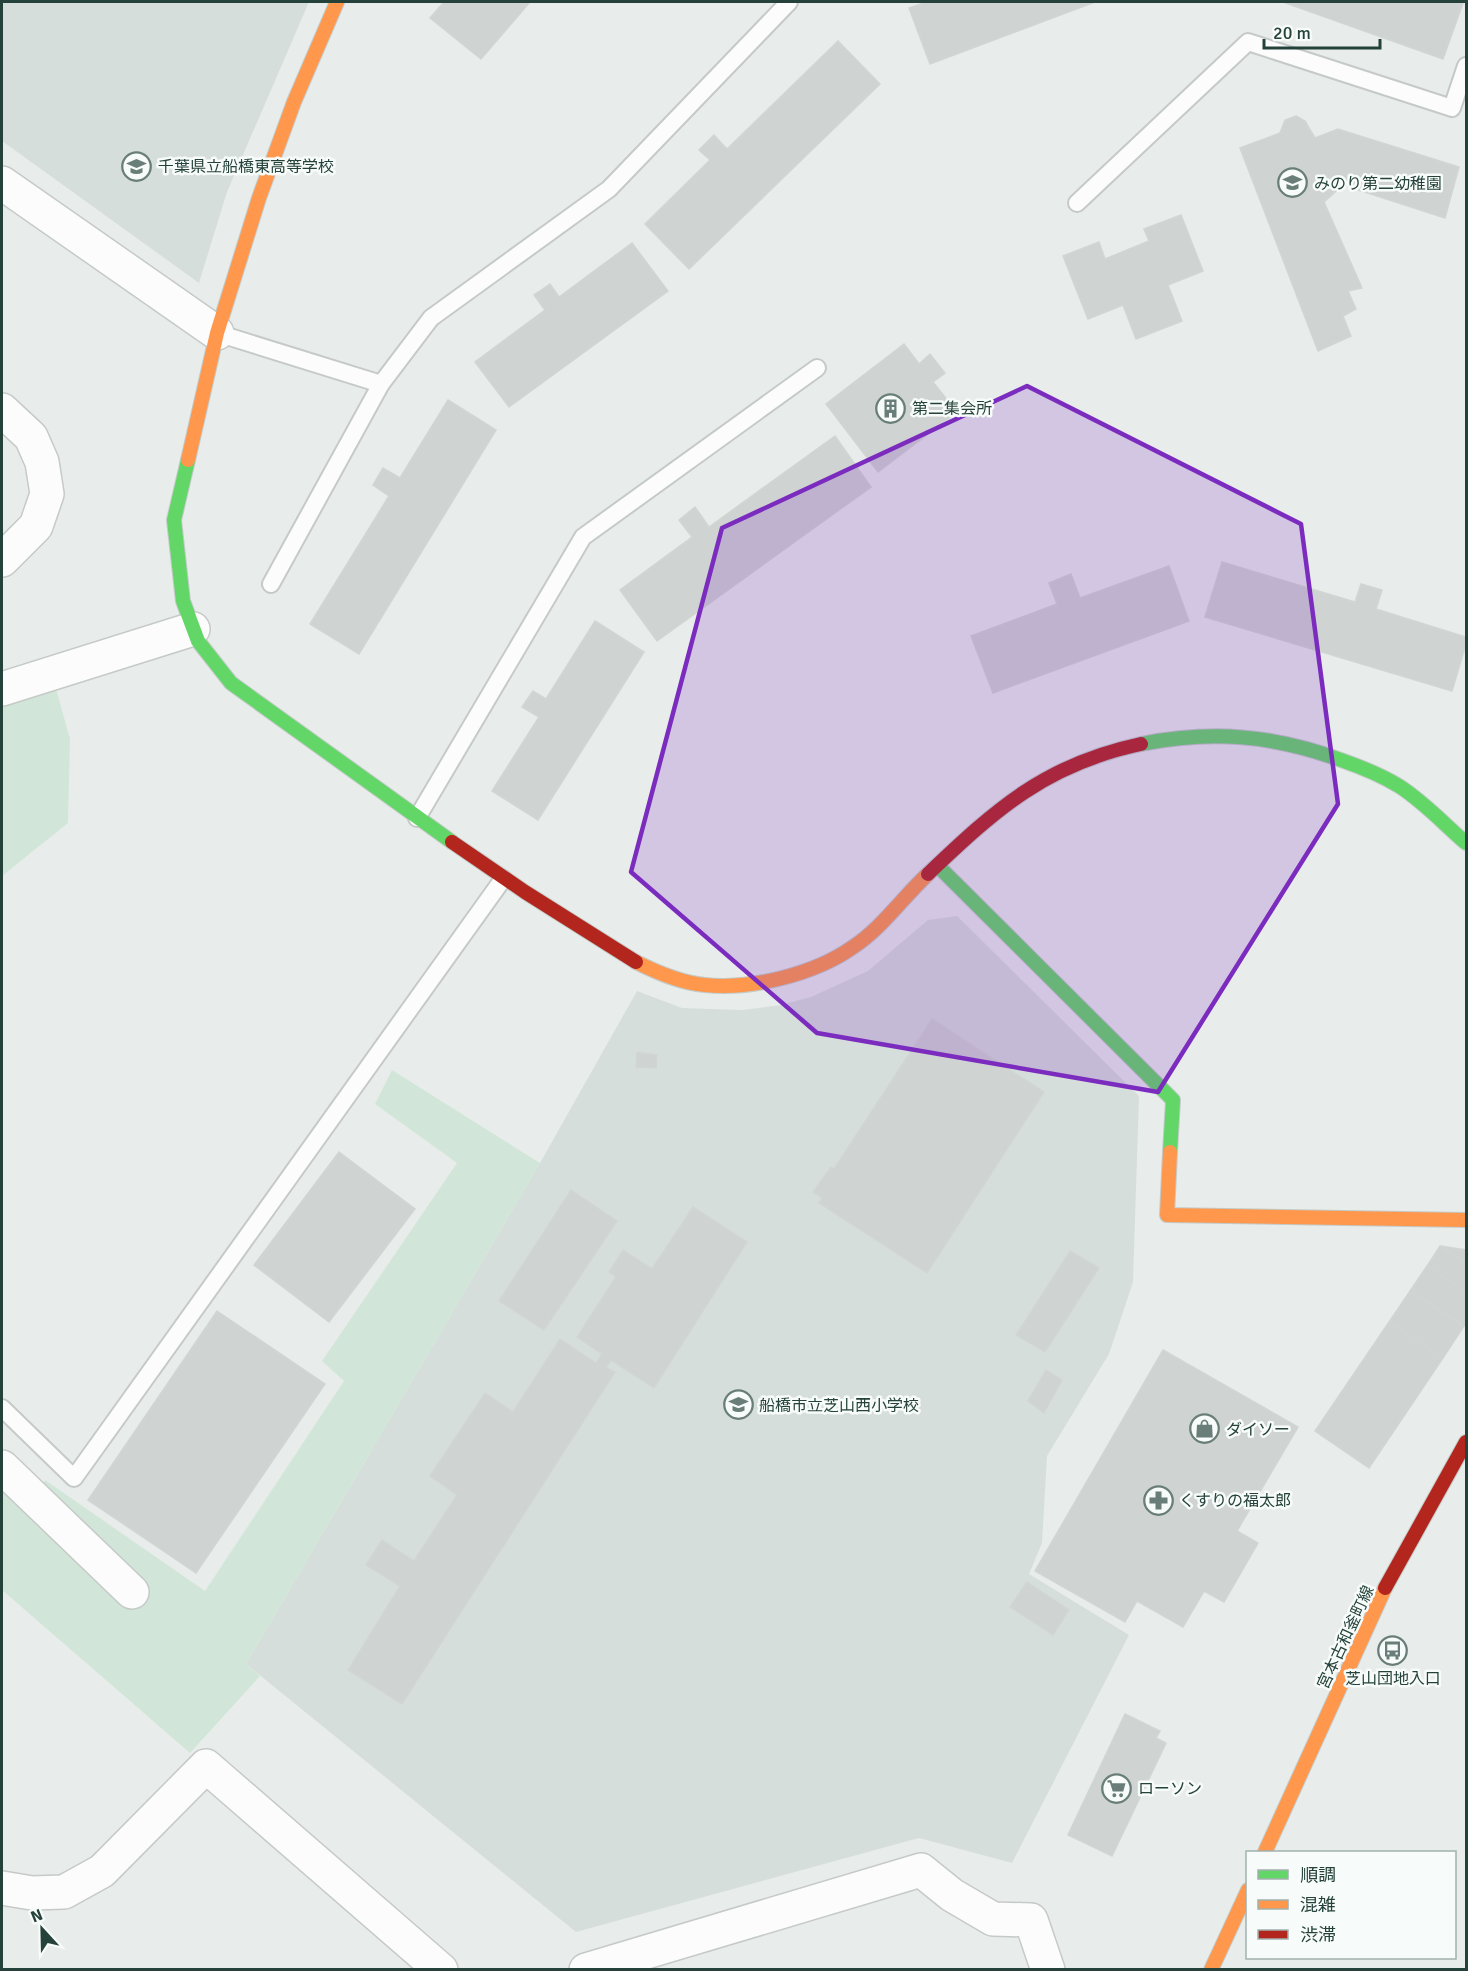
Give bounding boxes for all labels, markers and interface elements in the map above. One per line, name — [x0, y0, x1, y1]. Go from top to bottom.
scale bar — [1264, 12, 1380, 50]
text: 20 m — [1273, 22, 1311, 44]
school or university icon: 千葉県立船橋東高等学校 — [121, 150, 153, 182]
place label: 千葉県立船橋東高等学校 — [158, 157, 334, 177]
school or university icon: みのり第二幼稚園 — [1277, 167, 1309, 199]
place label: みのり第二幼稚園 — [1314, 174, 1442, 194]
building icon: 第二集会所 — [875, 392, 907, 424]
place label: 第二集会所 — [912, 399, 992, 419]
school or university icon: 船橋市立芝山西小学校 — [722, 1389, 754, 1421]
place label: 船橋市立芝山西小学校 — [759, 1396, 919, 1416]
shop icon: ダイソー — [1189, 1413, 1221, 1445]
place label: ダイソー — [1226, 1420, 1290, 1440]
pharmacy icon: くすりの福太郎 — [1142, 1484, 1174, 1516]
place label: くすりの福太郎 — [1179, 1491, 1291, 1511]
street label: 宮本古和釜町線 — [1313, 1582, 1379, 1692]
bus stop icon: 芝山団地入口 — [1377, 1634, 1409, 1666]
place label: 芝山団地入口 — [1345, 1669, 1441, 1689]
supermarket icon: ローソン — [1101, 1772, 1133, 1804]
place label: ローソン — [1138, 1779, 1202, 1799]
legend — [1246, 1851, 1456, 1959]
text: 順調 — [1300, 1864, 1336, 1886]
text: 混雑 — [1300, 1894, 1336, 1916]
north arrow — [12, 1899, 72, 1959]
text: N — [28, 1905, 46, 1927]
text: 渋滞 — [1300, 1924, 1336, 1946]

